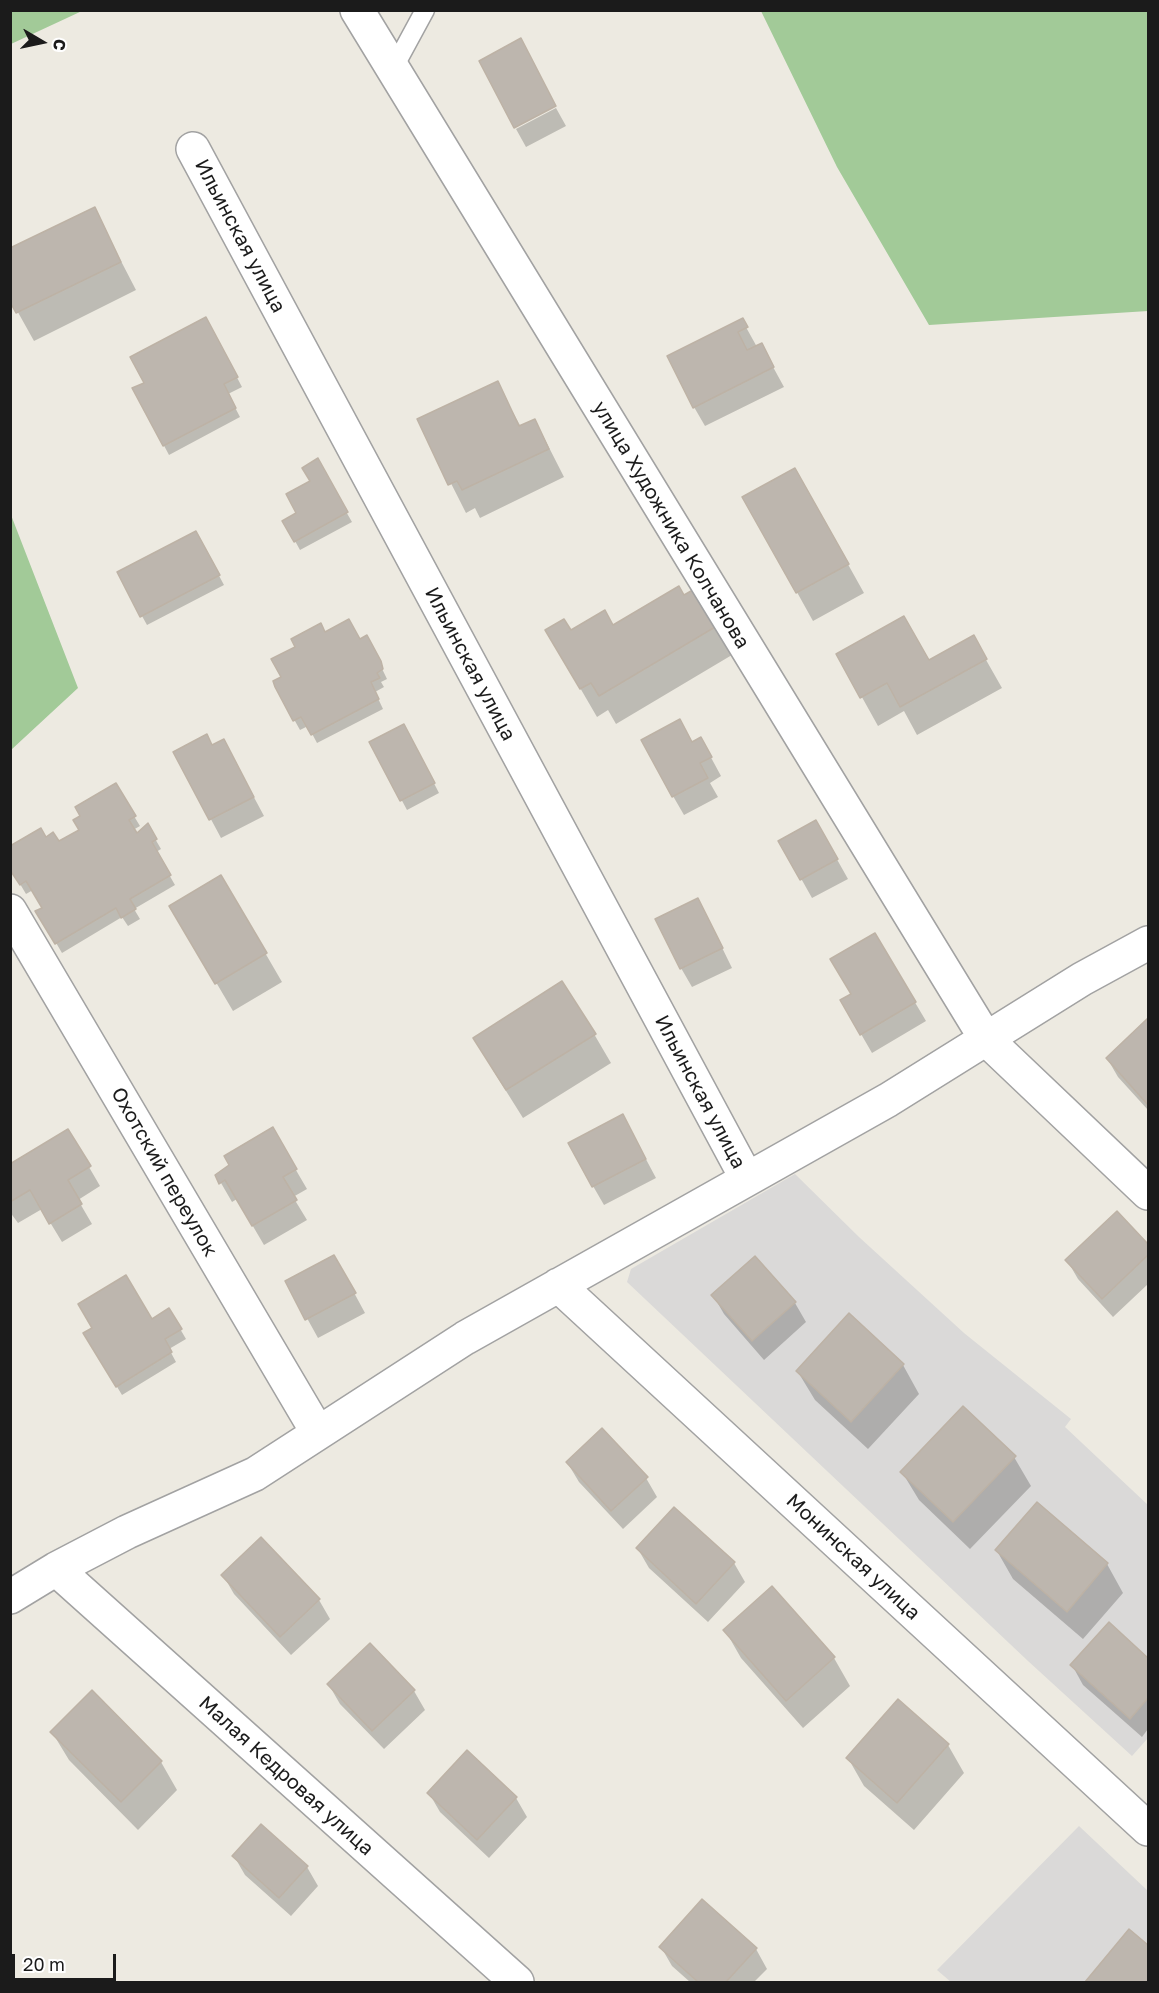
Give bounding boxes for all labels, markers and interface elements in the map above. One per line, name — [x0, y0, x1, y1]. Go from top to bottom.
north arrow — [12, 12, 72, 72]
text: С — [49, 38, 71, 52]
street label: Ильинская улица — [189, 155, 291, 317]
street label: улица Художника Колчанова — [587, 397, 755, 653]
street label: Ильинская улица — [419, 583, 521, 745]
street label: Ильинская улица — [649, 1011, 751, 1173]
street label: Охотский переулок — [106, 1083, 222, 1261]
street label: Монинская улица — [781, 1489, 925, 1625]
street label: Малая Кедровая улица — [194, 1691, 378, 1861]
scale bar — [15, 1942, 118, 1980]
text: 20 m — [23, 1953, 65, 1975]

